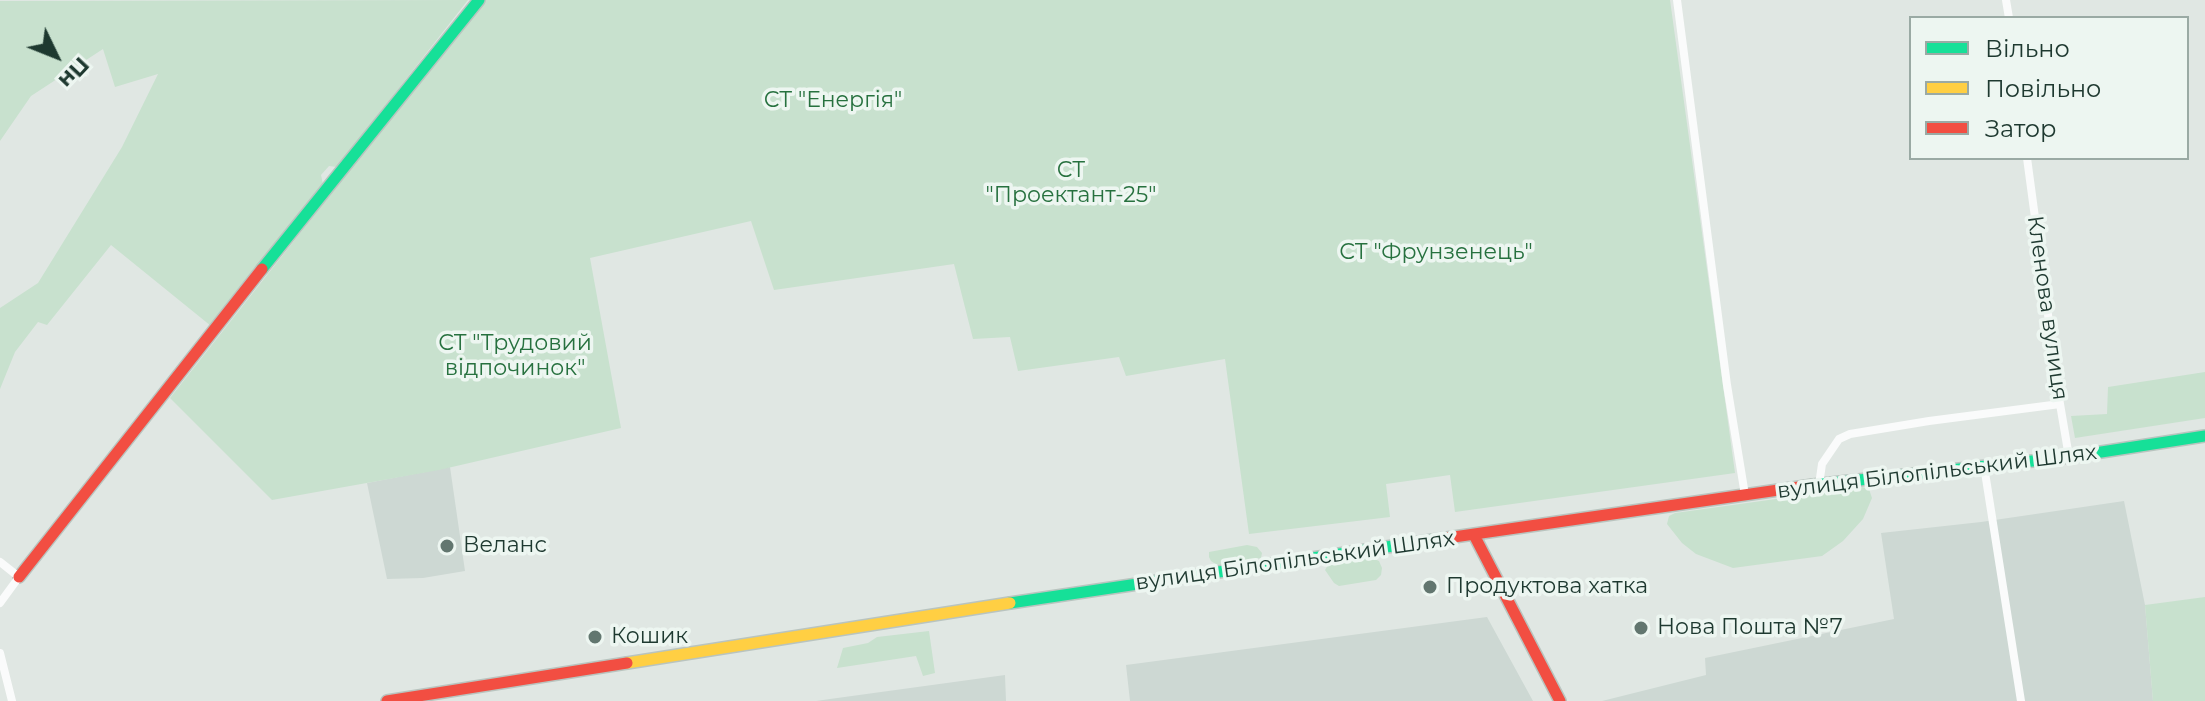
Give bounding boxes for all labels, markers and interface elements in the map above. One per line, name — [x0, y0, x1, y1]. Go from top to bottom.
north arrow — [16, 16, 96, 96]
legend — [1909, 16, 2189, 160]
text: Вільно — [1985, 34, 2070, 63]
text: Пн — [53, 51, 95, 94]
text: Повільно — [1985, 74, 2101, 103]
park label: СТ "Енергія" — [764, 88, 902, 114]
text: Затор — [1985, 114, 2056, 143]
park label: СТ "Проектант-25" — [986, 158, 1156, 210]
street label: Кленова вулиця — [2021, 214, 2073, 402]
park label: СТ "Фрунзенець" — [1339, 240, 1533, 266]
park label: СТ "Трудовий відпочинок" — [438, 331, 592, 382]
street label: вулиця Білопільський Шлях — [1776, 439, 2098, 505]
street label: вулиця Білопільський Шлях — [1134, 526, 1456, 596]
place label: Веланс — [463, 533, 547, 559]
marker: Веланс — [438, 537, 456, 555]
place label: Продуктова хатка — [1446, 574, 1648, 600]
marker: Продуктова хатка — [1421, 578, 1439, 596]
place label: Нова Пошта №7 — [1657, 615, 1843, 641]
marker: Нова Пошта №7 — [1632, 619, 1650, 637]
place label: Кошик — [611, 624, 688, 650]
marker: Кошик — [586, 628, 604, 646]

